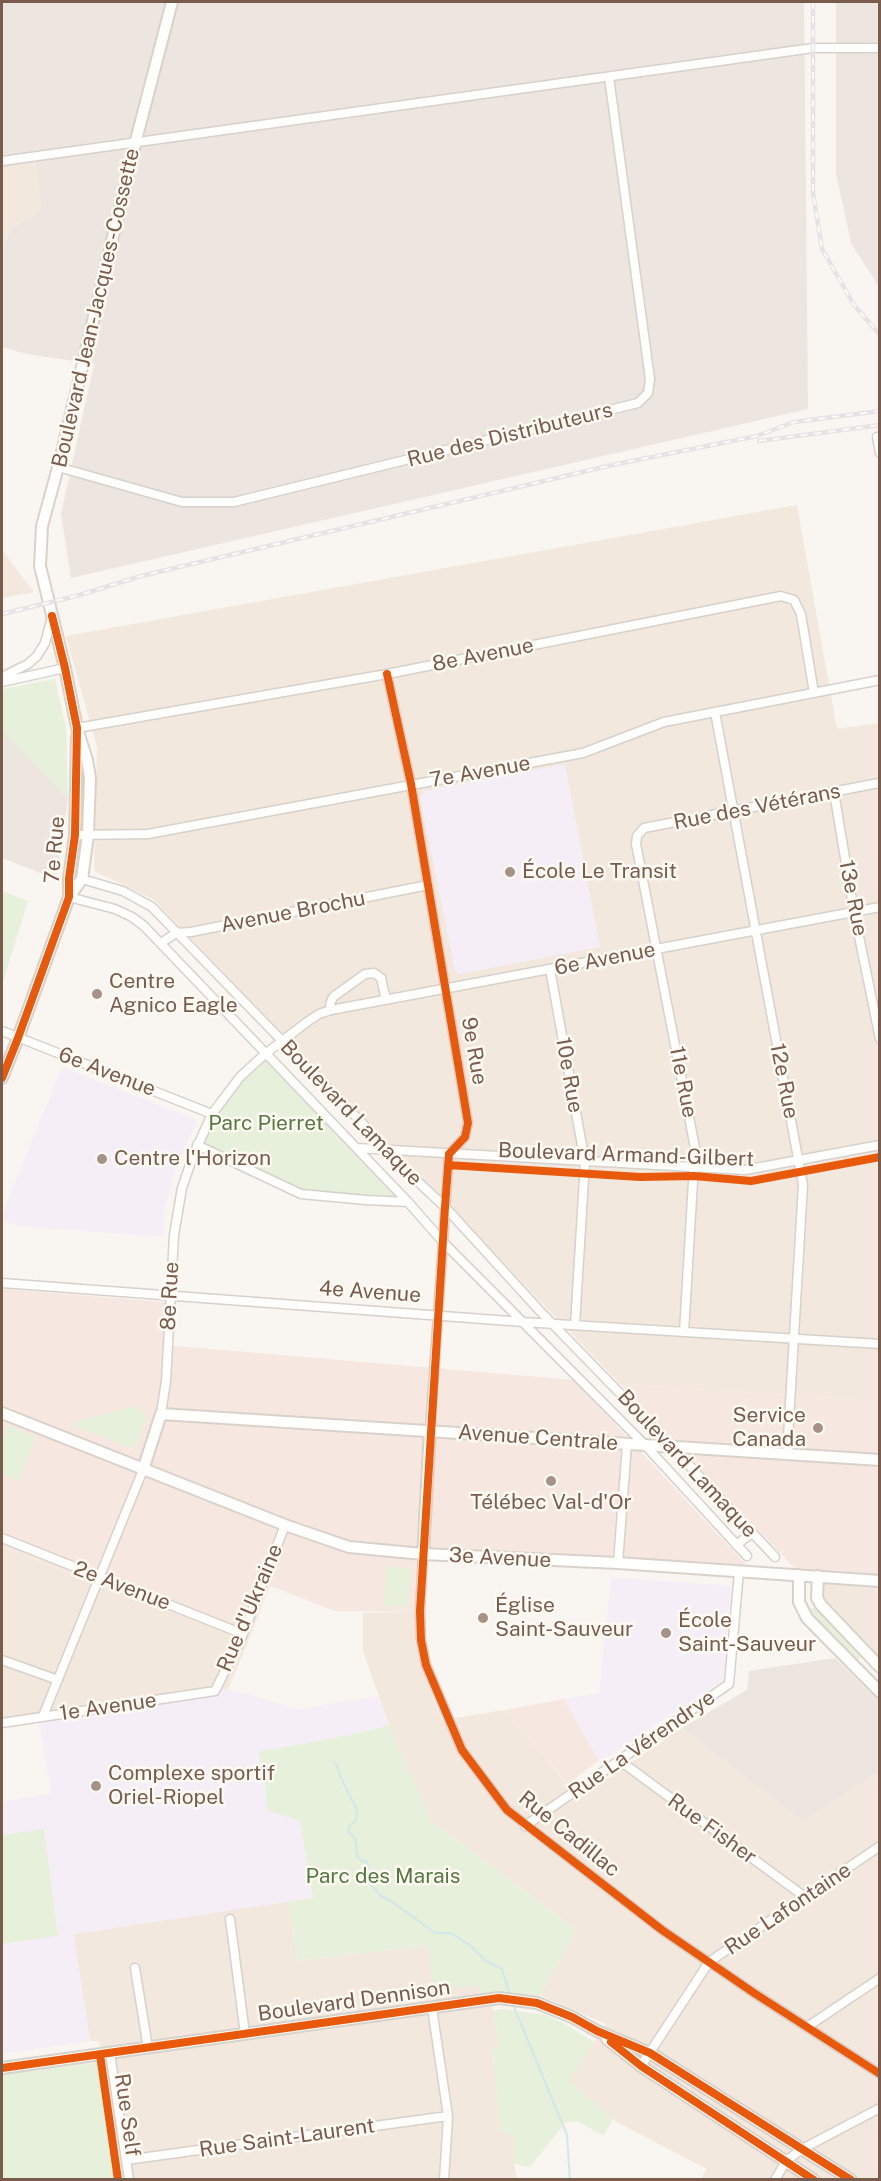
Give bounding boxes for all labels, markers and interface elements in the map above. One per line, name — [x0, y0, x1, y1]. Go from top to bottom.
street label: Boulevard Jean-Jacques-Cossette — [47, 146, 145, 470]
street label: Rue des Distributeurs — [405, 397, 615, 473]
street label: 8e Avenue — [430, 633, 536, 677]
street label: 7e Avenue — [428, 751, 532, 793]
street label: Rue des Vétérans — [671, 778, 843, 836]
street label: 7e Rue — [39, 815, 71, 885]
street label: 13e Rue — [833, 858, 873, 938]
place label: École Le Transit — [522, 859, 677, 885]
marker: École Le Transit — [503, 865, 517, 879]
street label: Avenue Brochu — [219, 886, 367, 938]
street label: 6e Avenue — [552, 937, 658, 981]
place label: Centre Agnico Eagle — [109, 969, 238, 1019]
marker: Centre Agnico Eagle — [90, 987, 104, 1001]
street label: 9e Rue — [456, 1015, 492, 1087]
street label: Boulevard Lamaque — [275, 1035, 427, 1191]
street label: 10e Rue — [550, 1035, 588, 1115]
street label: 12e Rue — [764, 1041, 804, 1121]
street label: 6e Avenue — [55, 1042, 159, 1102]
street label: 11e Rue — [664, 1044, 702, 1120]
park label: Parc Pierret — [208, 1111, 324, 1137]
street label: Boulevard Armand-Gilbert — [497, 1138, 755, 1172]
place label: Centre l'Horizon — [114, 1146, 271, 1172]
marker: Centre l'Horizon — [95, 1152, 109, 1166]
street label: 8e Rue — [156, 1261, 184, 1331]
street label: 4e Avenue — [318, 1276, 422, 1308]
street label: Boulevard Lamaque — [612, 1385, 762, 1543]
place label: Service Canada — [732, 1403, 806, 1453]
street label: Avenue Centrale — [457, 1420, 619, 1456]
marker: Service Canada — [811, 1421, 825, 1435]
marker: Télébec Val-d'Or — [544, 1474, 558, 1488]
place label: Télébec Val-d'Or — [470, 1490, 632, 1516]
street label: Rue d'Ukraine — [212, 1540, 288, 1676]
street label: 3e Avenue — [448, 1543, 552, 1573]
street label: 2e Avenue — [70, 1556, 174, 1616]
place label: Église Saint-Sauveur — [495, 1593, 633, 1643]
place label: École Saint-Sauveur — [678, 1608, 816, 1658]
marker: Église Saint-Sauveur — [476, 1611, 490, 1625]
marker: École Saint-Sauveur — [659, 1626, 673, 1640]
street label: Rue La Vérendrye — [564, 1685, 720, 1805]
street label: 1e Avenue — [58, 1688, 158, 1726]
place label: Complexe sportif Oriel-Riopel — [108, 1761, 275, 1811]
marker: Complexe sportif Oriel-Riopel — [89, 1779, 103, 1793]
street label: Rue Cadillac — [513, 1786, 625, 1882]
street label: Rue Fisher — [663, 1788, 761, 1870]
street label: Rue Lafontaine — [720, 1857, 856, 1961]
park label: Parc des Marais — [306, 1864, 460, 1890]
street label: Boulevard Dennison — [256, 1975, 452, 2027]
street label: Rue Self — [109, 2072, 145, 2158]
street label: Rue Saint-Laurent — [198, 2113, 376, 2163]

